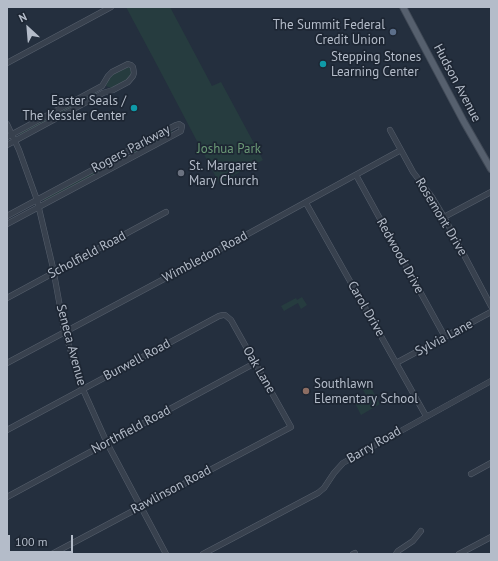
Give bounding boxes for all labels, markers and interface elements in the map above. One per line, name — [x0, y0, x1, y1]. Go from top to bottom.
north arrow — [8, 8, 48, 48]
text: N — [16, 9, 29, 25]
place label: The Summit Federal Credit Union — [273, 17, 385, 48]
marker: The Summit Federal Credit Union — [388, 27, 398, 37]
street label: Hudson Avenue — [430, 41, 484, 125]
place label: Stepping Stones Learning Center — [331, 49, 421, 80]
marker: Stepping Stones Learning Center — [318, 59, 328, 69]
place label: Easter Seals / The Kessler Center — [22, 93, 126, 124]
marker: Easter Seals / The Kessler Center — [129, 103, 139, 113]
street label: Rogers Parkway — [89, 122, 173, 176]
park label: Joshua Park — [197, 141, 261, 157]
place label: St. Margaret Mary Church — [189, 158, 259, 189]
marker: St. Margaret Mary Church — [176, 168, 186, 178]
street label: Rosemont Drive — [412, 175, 470, 259]
street label: Redwood Drive — [373, 216, 427, 296]
street label: Scholfield Road — [45, 228, 129, 282]
street label: Wimbledon Road — [160, 228, 250, 286]
street label: Carol Drive — [344, 278, 388, 340]
street label: Seneca Avenue — [53, 303, 89, 387]
street label: Sylvia Lane — [413, 316, 475, 360]
street label: Burwell Road — [101, 336, 173, 384]
street label: Oak Lane — [239, 344, 279, 396]
place label: Southlawn Elementary School — [314, 376, 418, 407]
marker: Southlawn Elementary School — [301, 386, 311, 396]
street label: Northfield Road — [89, 403, 173, 457]
street label: Barry Road — [344, 423, 404, 467]
street label: Rawlinson Road — [128, 462, 214, 518]
scale bar — [10, 527, 75, 553]
text: 100 m — [15, 534, 48, 549]

